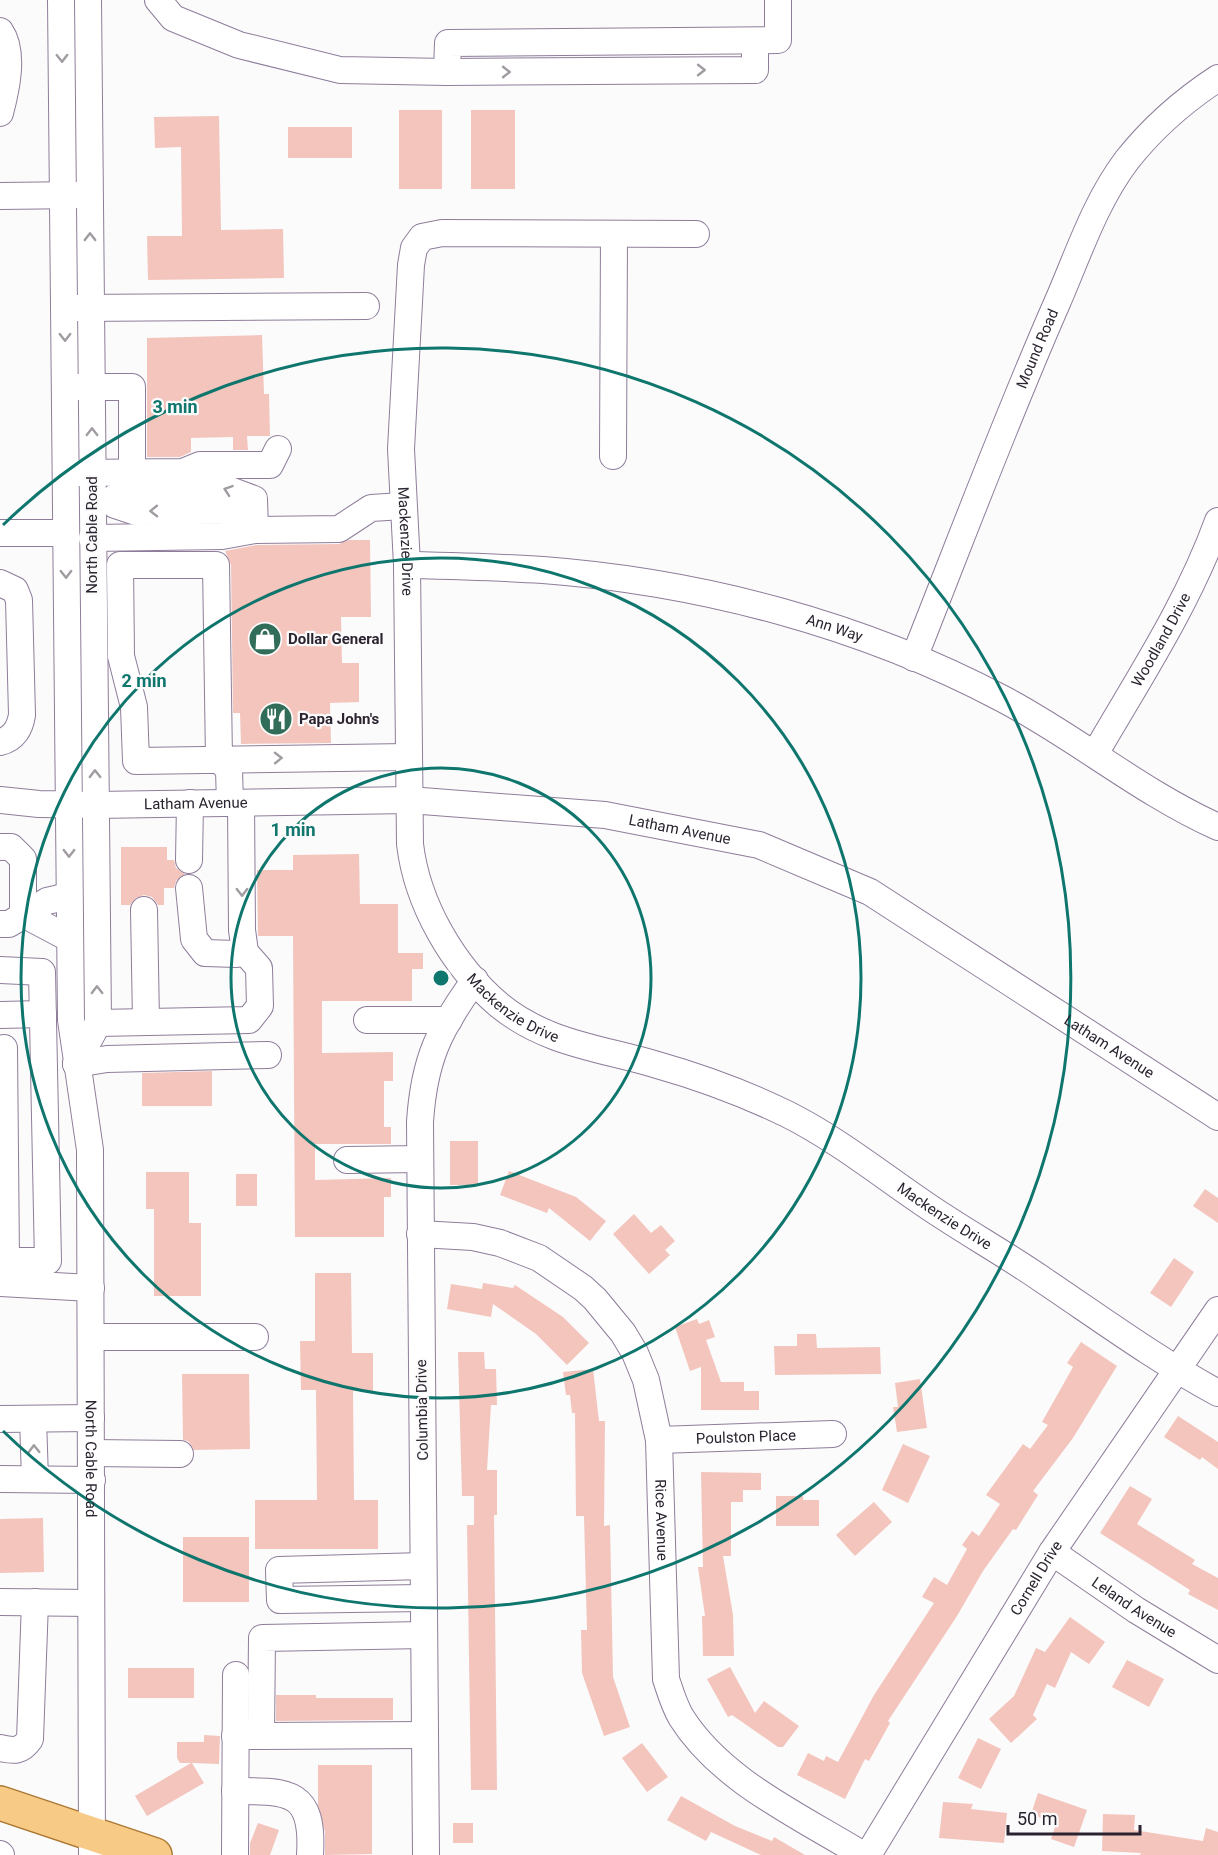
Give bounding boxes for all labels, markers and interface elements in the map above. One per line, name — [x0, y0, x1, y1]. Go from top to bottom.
one-way arrow — [56, 54, 68, 63]
one-way arrow — [696, 64, 705, 76]
one-way arrow — [501, 66, 510, 78]
one-way arrow — [84, 232, 96, 241]
street label: Mound Road — [1013, 306, 1062, 391]
one-way arrow — [59, 333, 71, 342]
text: 3 min — [152, 396, 198, 417]
one-way arrow — [86, 427, 98, 436]
street label: North Cable Road — [83, 476, 101, 594]
one-way arrow — [223, 484, 234, 497]
street label: Mackenzie Drive — [394, 486, 416, 596]
one-way arrow — [149, 505, 158, 517]
one-way arrow — [60, 570, 72, 579]
street label: Woodland Drive — [1128, 590, 1194, 690]
street label: Ann Way — [804, 610, 865, 646]
shop icon: Dollar General — [247, 621, 283, 657]
place label: Dollar General — [288, 630, 384, 648]
text: 2 min — [121, 670, 167, 691]
restaurant icon: Papa John's — [258, 701, 294, 737]
place label: Papa John's — [299, 710, 380, 728]
one-way arrow — [273, 752, 282, 765]
one-way arrow — [89, 769, 101, 778]
street label: Latham Avenue — [144, 794, 248, 813]
street label: Latham Avenue — [627, 811, 732, 848]
text: 1 min — [270, 819, 316, 840]
one-way arrow — [63, 849, 75, 858]
one-way arrow — [236, 887, 248, 896]
centre of rings — [431, 968, 451, 988]
street label: Mackenzie Drive — [463, 970, 561, 1046]
one-way arrow — [91, 985, 103, 994]
street label: Latham Avenue — [1061, 1011, 1158, 1082]
street label: Mackenzie Drive — [894, 1179, 995, 1254]
street label: Columbia Drive — [412, 1359, 432, 1461]
street label: North Cable Road — [82, 1400, 100, 1518]
street label: Poulston Place — [696, 1426, 796, 1448]
one-way arrow — [28, 1445, 40, 1454]
street label: Rice Avenue — [651, 1479, 672, 1561]
street label: Cornell Drive — [1007, 1537, 1066, 1619]
street label: Leland Avenue — [1088, 1573, 1180, 1641]
scale bar — [1008, 1798, 1140, 1836]
text: 50 m — [1017, 1808, 1057, 1829]

